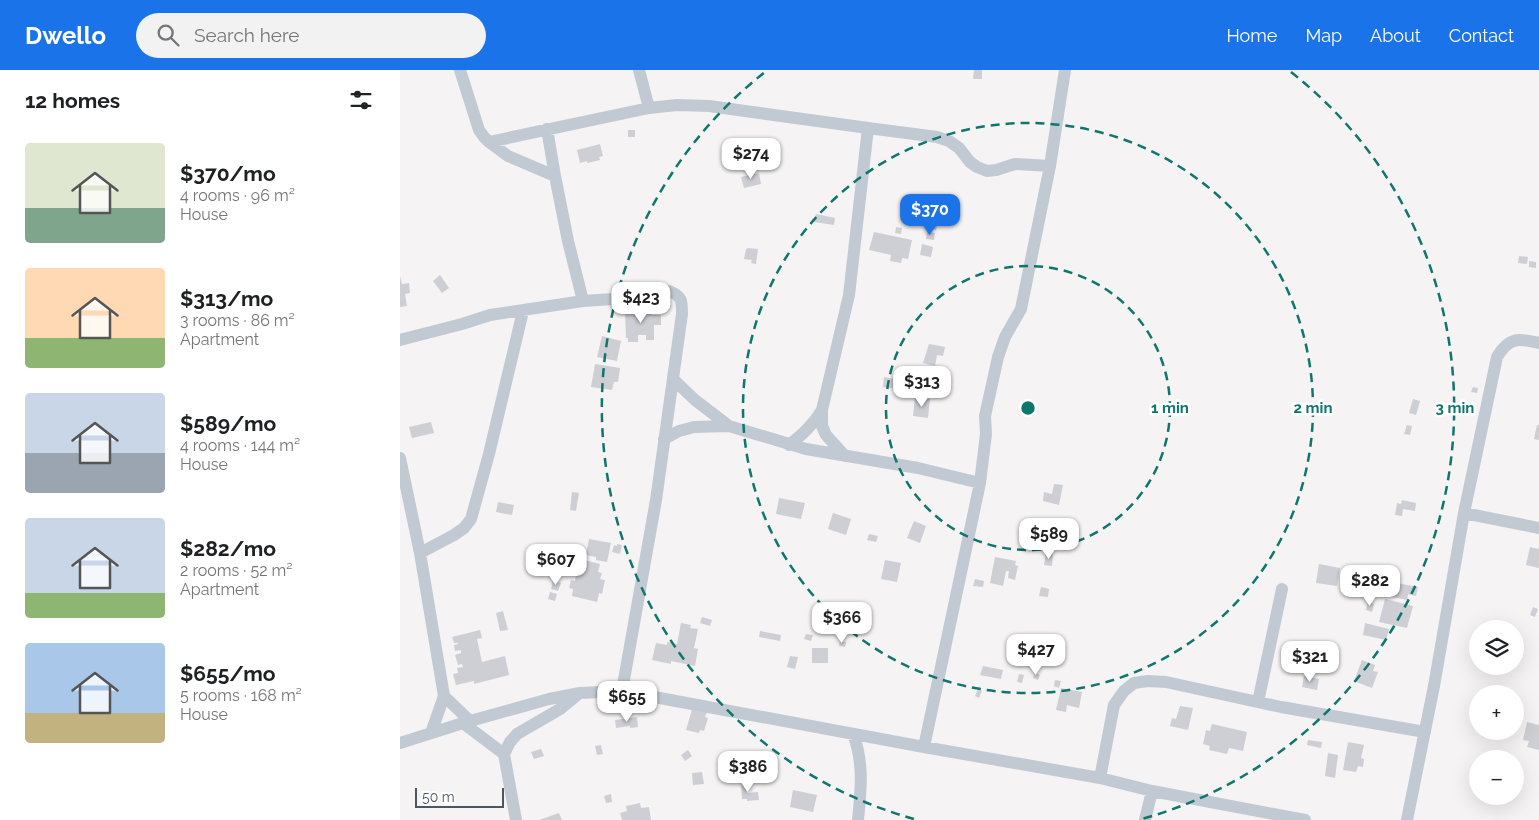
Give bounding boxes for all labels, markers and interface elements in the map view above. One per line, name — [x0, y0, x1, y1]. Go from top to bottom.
search box — [136, 13, 486, 58]
text: Dwello — [25, 21, 106, 50]
icon: search — [154, 21, 182, 49]
text: Search here — [194, 24, 300, 46]
text: Home — [1226, 25, 1277, 46]
text: Map — [1305, 25, 1342, 46]
text: About — [1370, 25, 1421, 46]
text: Contact — [1449, 25, 1514, 46]
icon: filters — [347, 86, 375, 114]
text: 12 homes — [25, 88, 120, 113]
pin: $274 — [721, 138, 781, 180]
text: $274 — [733, 144, 769, 163]
text: $370/mo — [180, 161, 276, 186]
icon: home — [65, 163, 125, 223]
text: 4 rooms · 96 m² — [180, 186, 295, 205]
pin: $370 — [900, 194, 960, 236]
text: $370 — [911, 200, 949, 219]
text: House — [180, 205, 228, 224]
pin: $423 — [611, 282, 671, 324]
text: $313/mo — [180, 286, 273, 311]
icon: home — [65, 288, 125, 348]
text: $423 — [622, 288, 660, 307]
text: 3 rooms · 86 m² — [180, 311, 295, 330]
text: Apartment — [180, 330, 259, 349]
pin: $313 — [892, 366, 952, 408]
text: $313 — [904, 372, 940, 391]
centre of rings — [1019, 399, 1037, 417]
text: 1 min — [1151, 399, 1189, 417]
text: 2 min — [1294, 399, 1332, 417]
text: 3 min — [1436, 399, 1474, 417]
text: $589/mo — [180, 411, 276, 436]
icon: home — [65, 413, 125, 473]
text: 4 rooms · 144 m² — [180, 436, 300, 455]
text: House — [180, 455, 228, 474]
pin: $589 — [1019, 518, 1079, 560]
text: $589 — [1030, 524, 1068, 543]
text: $282/mo — [180, 536, 276, 561]
icon: home — [65, 538, 125, 598]
pin: $607 — [526, 544, 586, 586]
text: $607 — [537, 550, 575, 569]
text: 2 rooms · 52 m² — [180, 561, 292, 580]
pin: $282 — [1340, 564, 1400, 607]
text: $282 — [1351, 571, 1389, 590]
text: Apartment — [180, 580, 259, 599]
pin: $366 — [812, 602, 872, 644]
text: $366 — [823, 608, 861, 627]
map controls — [1469, 620, 1524, 805]
button: layers — [1469, 620, 1524, 675]
pin: $427 — [1006, 634, 1066, 676]
text: $427 — [1017, 640, 1055, 659]
pin: $321 — [1280, 640, 1340, 683]
text: $321 — [1292, 647, 1328, 666]
text: $655/mo — [180, 661, 276, 686]
icon: home — [65, 663, 125, 723]
pin: $655 — [597, 680, 657, 723]
button: + — [1469, 685, 1524, 740]
text: 5 rooms · 168 m² — [180, 686, 302, 705]
text: $655 — [608, 687, 646, 706]
text: House — [180, 705, 228, 724]
pin: $386 — [718, 750, 778, 793]
button: − — [1469, 750, 1524, 805]
text: $386 — [729, 757, 767, 776]
scale bar — [415, 785, 504, 808]
text: 50 m — [422, 789, 455, 805]

